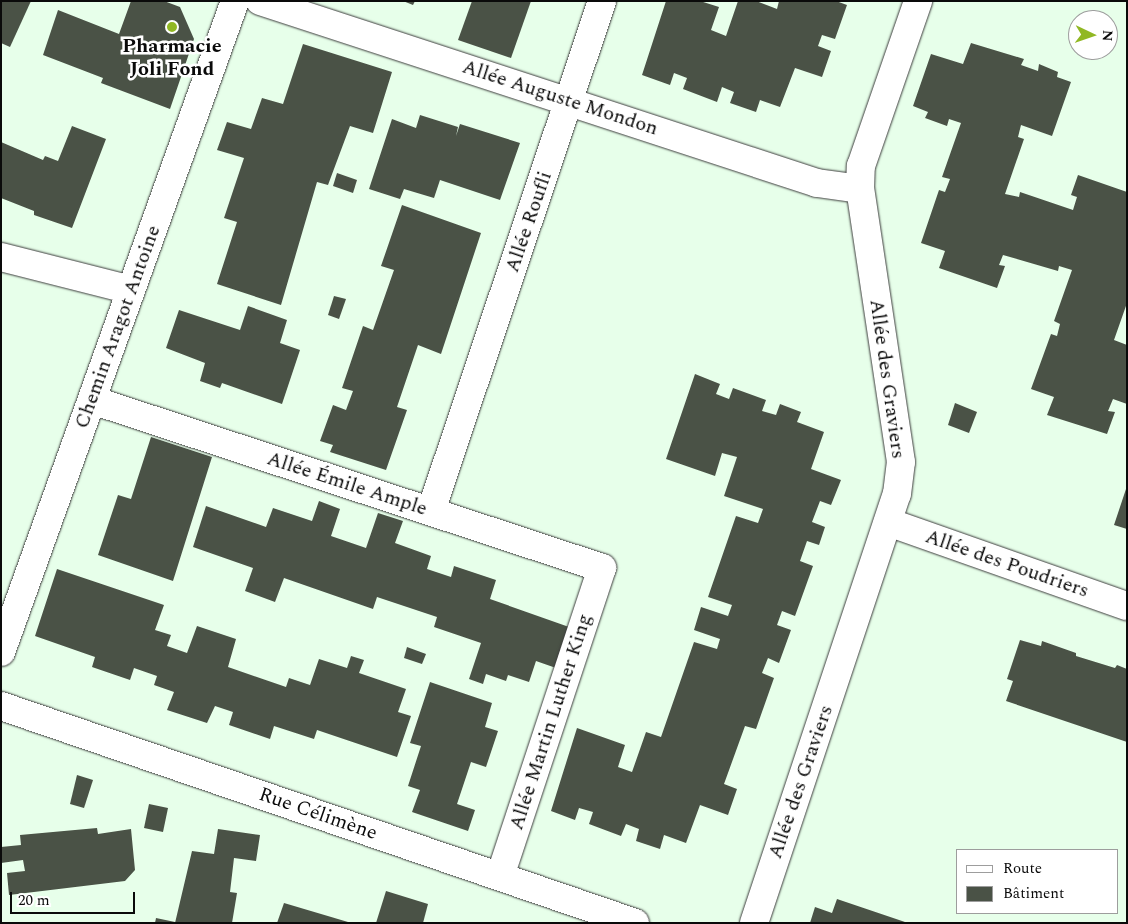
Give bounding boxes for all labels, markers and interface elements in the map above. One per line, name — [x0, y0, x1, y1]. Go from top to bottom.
north arrow — [1068, 10, 1118, 60]
marker: Pharmacie Joli Fond — [166, 21, 178, 33]
text: N — [1097, 29, 1118, 42]
place label: Pharmacie Joli Fond — [122, 35, 222, 82]
street label: Allée Auguste Mondon — [459, 55, 661, 141]
street label: Allée Roufli — [501, 168, 557, 276]
street label: Chemin Aragot Antoine — [70, 222, 166, 432]
street label: Allée des Graviers — [864, 298, 910, 460]
street label: Allée Émile Ample — [264, 447, 430, 521]
street label: Allée des Poudriers — [922, 525, 1092, 603]
street label: Allée Martin Luther King — [505, 611, 597, 833]
street label: Allée des Graviers — [763, 702, 839, 862]
street label: Rue Célimène — [256, 783, 380, 845]
legend — [956, 849, 1118, 914]
text: Route — [1003, 857, 1042, 880]
scale bar — [12, 882, 138, 914]
text: Bâtiment — [1003, 882, 1064, 905]
text: 20 m — [18, 889, 50, 912]

